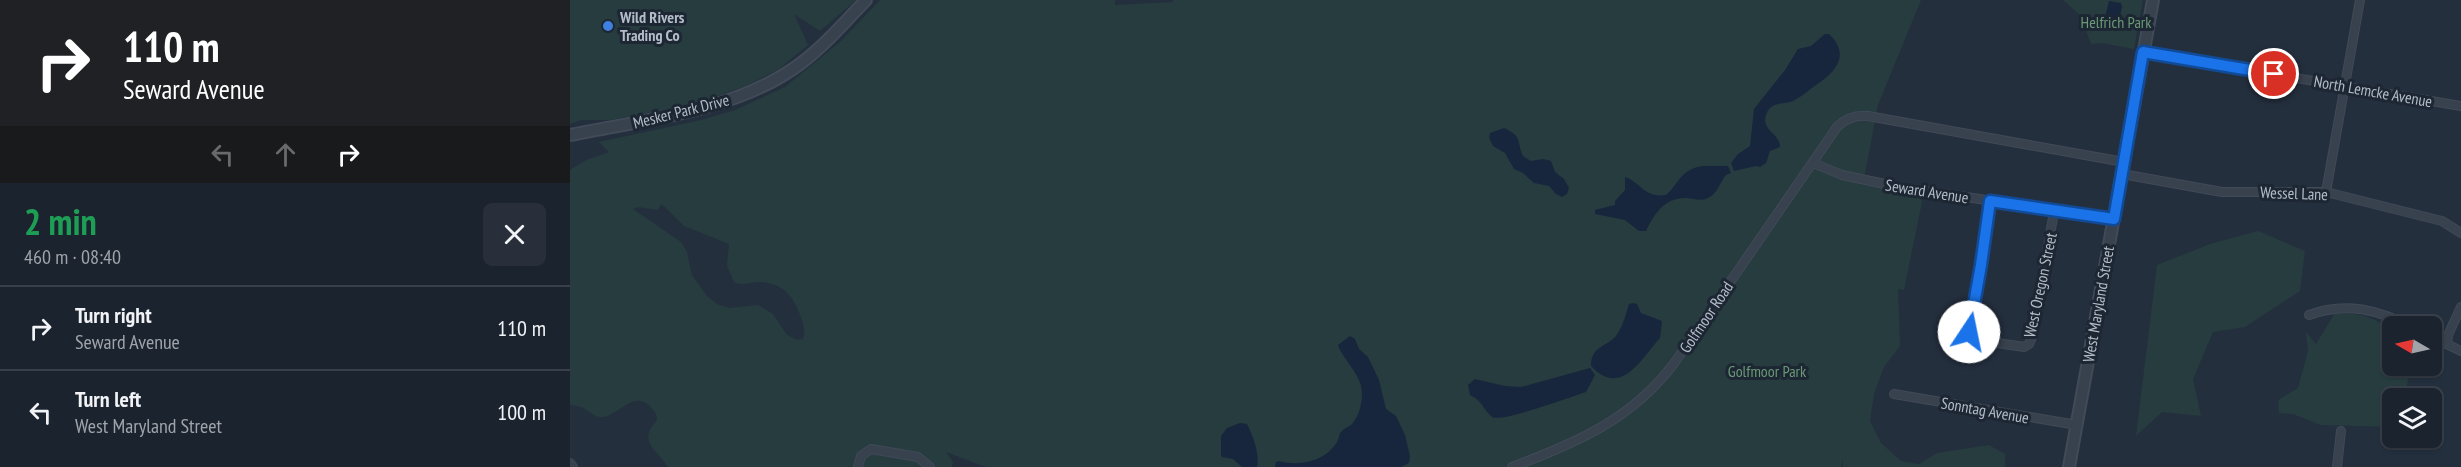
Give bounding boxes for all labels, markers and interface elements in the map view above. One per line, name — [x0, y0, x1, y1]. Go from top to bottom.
place label: Wild Rivers Trading Co — [619, 7, 685, 45]
park label: Helfrich Park — [2081, 12, 2152, 32]
text: 110 m — [123, 19, 220, 74]
marker: Wild Rivers Trading Co — [601, 19, 615, 33]
icon: right — [24, 24, 102, 102]
pin — [2248, 48, 2299, 99]
icon: arrive — [2257, 57, 2290, 90]
street label: North Lemcke Avenue — [2312, 71, 2434, 111]
text: Seward Avenue — [123, 72, 265, 106]
street label: Mesker Park Drive — [631, 89, 731, 133]
icon: left — [206, 138, 239, 171]
icon: ahead — [269, 138, 302, 171]
icon: right — [332, 138, 365, 171]
street label: Seward Avenue — [1884, 175, 1970, 207]
street label: Wessel Lane — [2260, 182, 2328, 204]
text: 2 min — [24, 198, 97, 245]
button: close — [483, 203, 546, 266]
street label: West Oregon Street — [2019, 230, 2061, 339]
text: 460 m · 08:40 — [24, 244, 121, 270]
street label: West Maryland Street — [2078, 244, 2118, 364]
street label: Golfmoor Road — [1675, 277, 1737, 357]
position arrow — [1937, 300, 2001, 364]
text: Turn right — [75, 301, 152, 329]
icon: right — [24, 312, 57, 345]
text: 110 m — [497, 314, 546, 342]
north arrow — [2382, 316, 2442, 376]
map controls — [2382, 316, 2442, 448]
text: Seward Avenue — [75, 329, 180, 355]
park label: Golfmoor Park — [1728, 361, 1807, 381]
text: Turn left — [75, 385, 141, 413]
button: layers — [2382, 388, 2442, 448]
street label: Sonntag Avenue — [1939, 392, 2031, 428]
icon: left — [24, 396, 57, 429]
text: 100 m — [497, 398, 546, 426]
text: West Maryland Street — [75, 413, 222, 439]

